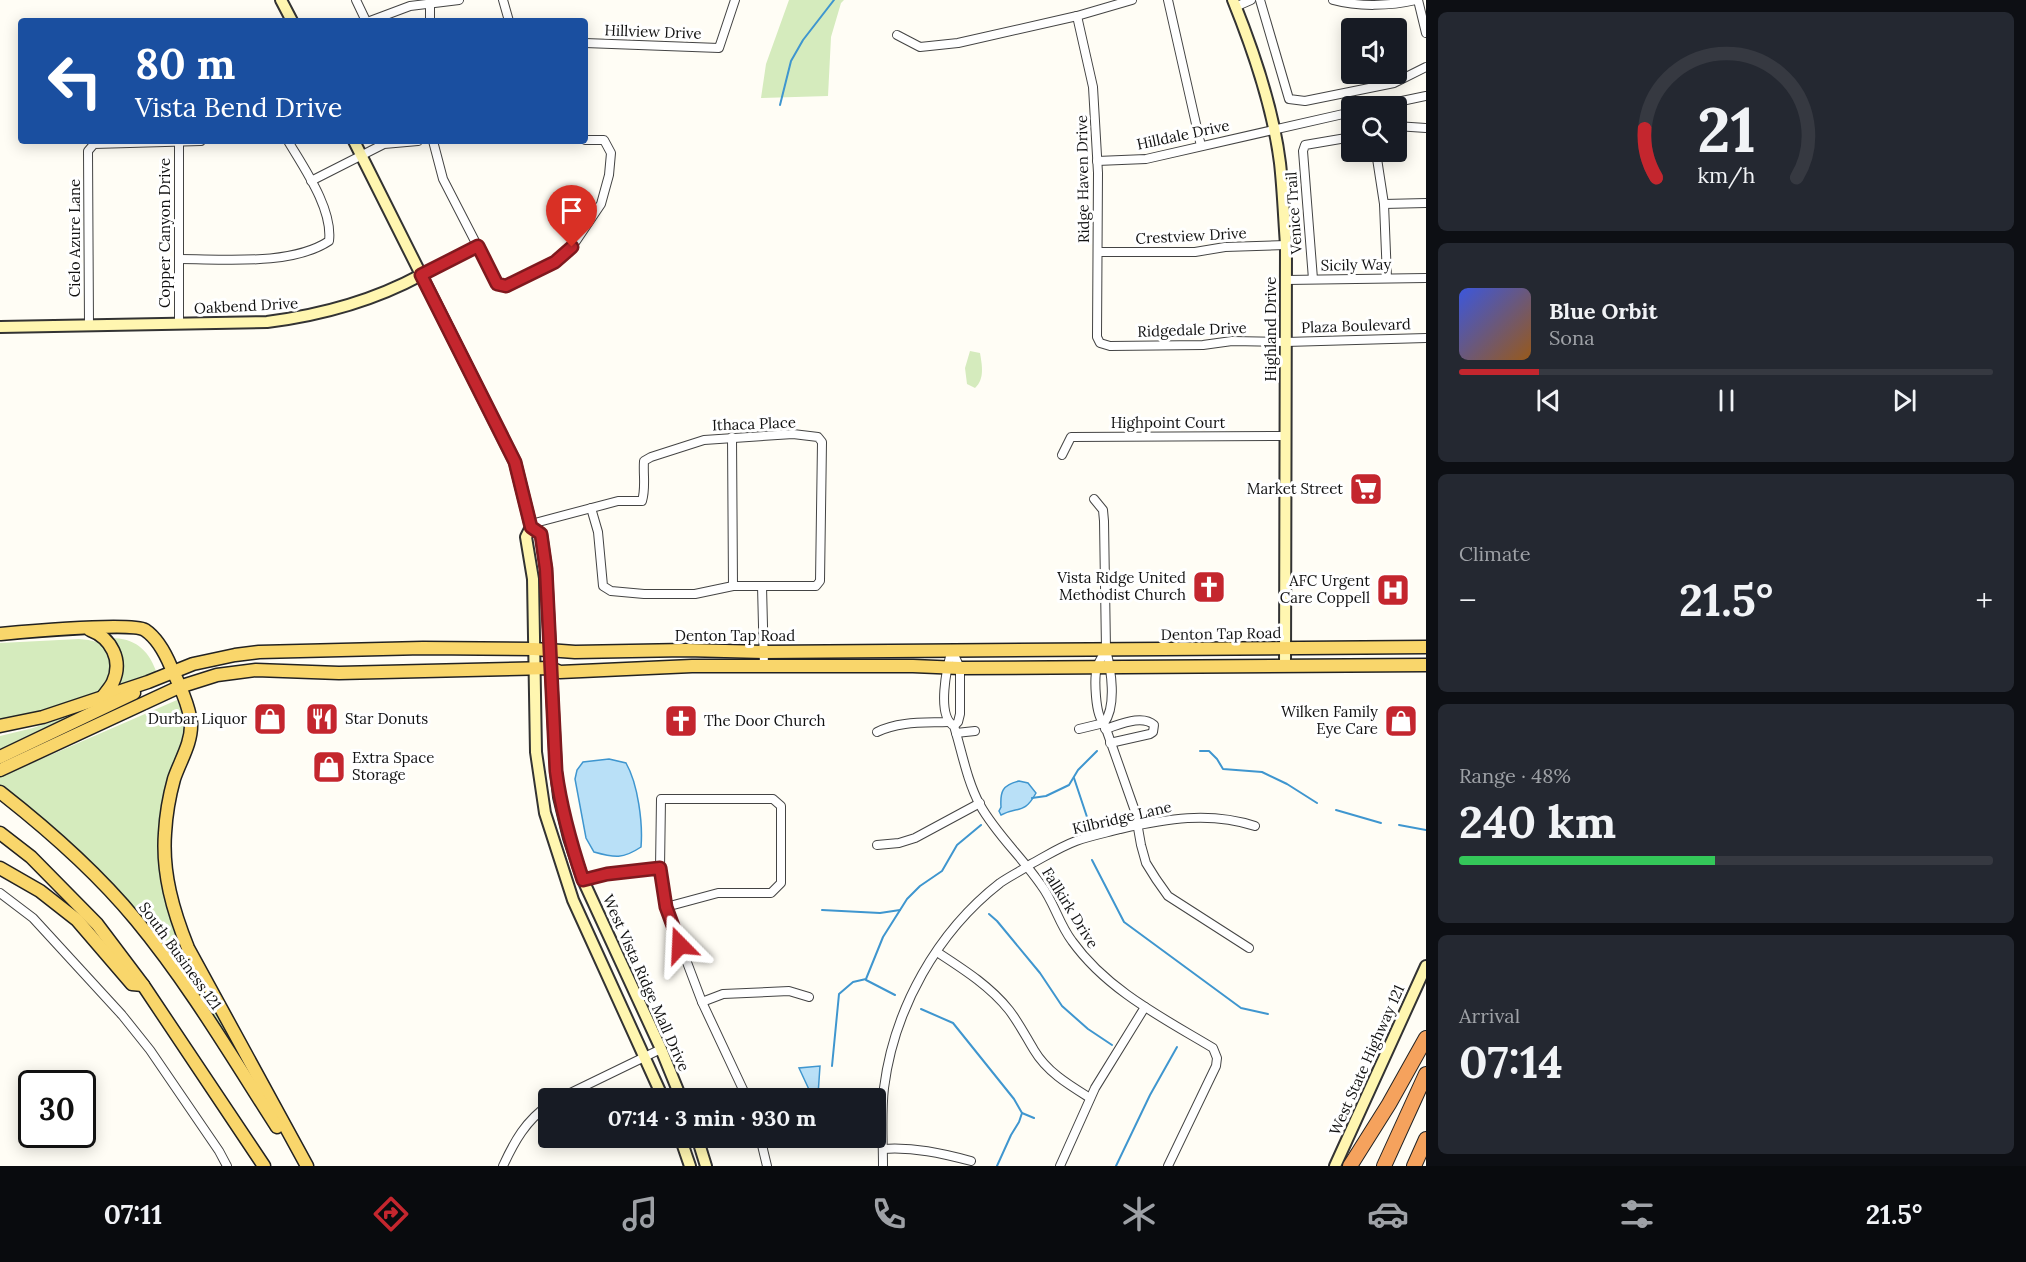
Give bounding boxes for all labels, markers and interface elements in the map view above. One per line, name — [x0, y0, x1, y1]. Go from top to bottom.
map controls — [1341, 18, 1407, 162]
button: sound — [1341, 18, 1407, 84]
street label: Hillview Drive — [604, 20, 702, 43]
text: 80 m — [135, 37, 235, 91]
icon: left — [36, 42, 114, 120]
text: Vista Bend Drive — [135, 90, 342, 124]
text: 21 — [1697, 90, 1755, 170]
button: search — [1341, 96, 1407, 162]
street label: Ridge Haven Drive — [1072, 115, 1093, 243]
street label: Hilldale Drive — [1135, 115, 1231, 154]
street label: Copper Canyon Drive — [155, 158, 174, 308]
text: km/h — [1697, 162, 1755, 190]
street label: Venice Trail — [1281, 171, 1306, 256]
street label: Cielo Azure Lane — [65, 179, 84, 297]
pin — [546, 185, 597, 247]
icon: arrive — [555, 194, 588, 227]
street label: Crestview Drive — [1135, 223, 1247, 248]
street label: Sicily Way — [1321, 254, 1392, 275]
street label: Highland Drive — [1261, 277, 1280, 381]
street label: Oakbend Drive — [193, 293, 298, 318]
text: Blue Orbit — [1549, 297, 1657, 325]
street label: Plaza Boulevard — [1301, 314, 1411, 337]
street label: Ridgedale Drive — [1137, 318, 1247, 341]
text: Sona — [1549, 325, 1595, 350]
icon: previous — [1532, 384, 1565, 417]
icon: pause — [1710, 384, 1743, 417]
icon: next — [1888, 384, 1921, 417]
street label: Ithaca Place — [712, 413, 796, 434]
street label: Highpoint Court — [1111, 413, 1226, 432]
supermarket icon: Market Street — [1348, 471, 1384, 507]
place label: Market Street — [1247, 479, 1343, 498]
text: Climate — [1459, 541, 1531, 566]
place label: Vista Ridge United Methodist Church — [1056, 568, 1186, 604]
church icon: Vista Ridge United Methodist Church — [1191, 569, 1227, 605]
place label: AFC Urgent Care Coppell — [1280, 571, 1370, 607]
text: 21.5° — [1679, 571, 1773, 628]
hospital icon: AFC Urgent Care Coppell — [1375, 572, 1411, 608]
text: − — [1459, 579, 1477, 621]
text: + — [1975, 579, 1993, 621]
street label: Denton Tap Road — [1161, 623, 1281, 644]
street label: Denton Tap Road — [675, 626, 795, 645]
shop icon: Durbar Liquor — [252, 701, 288, 737]
restaurant icon: Star Donuts — [304, 701, 340, 737]
place label: Wilken Family Eye Care — [1281, 702, 1378, 738]
church icon: The Door Church — [663, 703, 699, 739]
shop icon: Wilken Family Eye Care — [1383, 703, 1419, 739]
place label: Durbar Liquor — [148, 709, 247, 728]
place label: Star Donuts — [345, 709, 428, 728]
place label: The Door Church — [704, 711, 826, 730]
place label: Extra Space Storage — [352, 748, 434, 784]
shop icon: Extra Space Storage — [311, 749, 347, 785]
text: Range · 48% — [1459, 763, 1571, 788]
text: 240 km — [1459, 793, 1616, 850]
street label: Kilbridge Lane — [1070, 797, 1173, 838]
street label: Fallkirk Drive — [1038, 864, 1103, 952]
street label: West Vista Ridge Mall Drive — [599, 891, 694, 1074]
street label: South Business 121 — [135, 898, 226, 1013]
position arrow — [648, 913, 712, 977]
street label: West State Highway 121 — [1325, 982, 1408, 1138]
text: Arrival — [1459, 1003, 1520, 1028]
text: 07:14 — [1459, 1033, 1563, 1090]
speed limit sign: 30 — [18, 1070, 96, 1148]
text: 07:14 · 3 min · 930 m — [608, 1104, 816, 1132]
icon: directions — [370, 1193, 412, 1235]
icon: music — [619, 1193, 661, 1235]
icon: phone — [868, 1193, 910, 1235]
icon: climate — [1118, 1193, 1160, 1235]
icon: car — [1367, 1193, 1409, 1235]
icon: filters — [1616, 1193, 1658, 1235]
text: 07:11 — [104, 1197, 162, 1231]
text: 21.5° — [1866, 1197, 1922, 1231]

